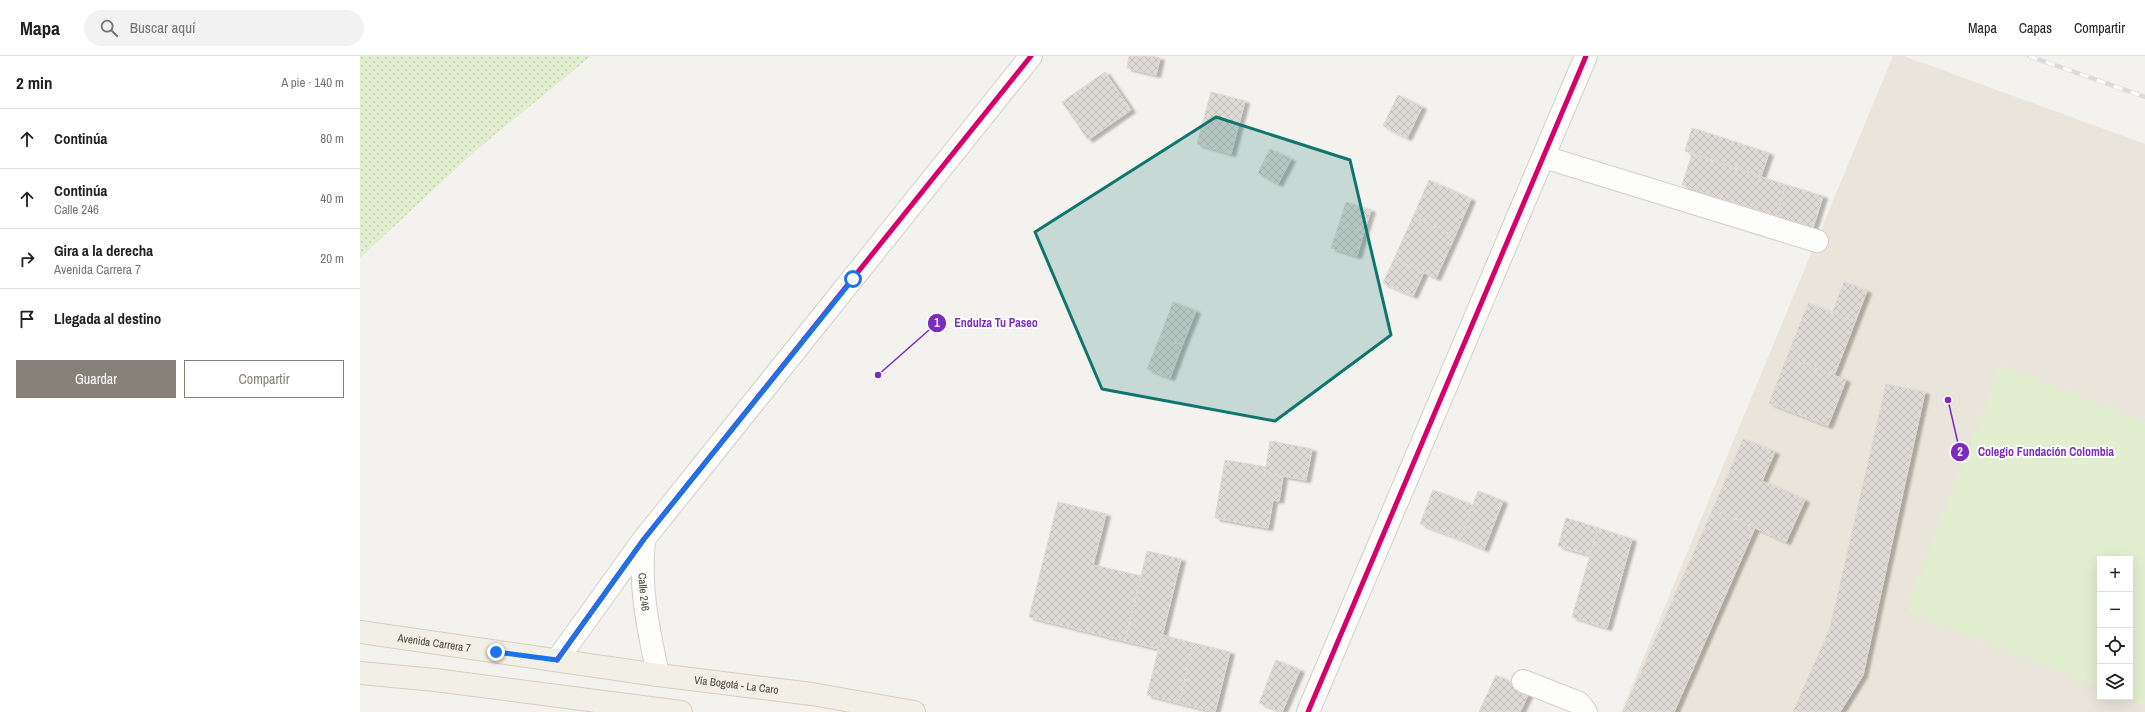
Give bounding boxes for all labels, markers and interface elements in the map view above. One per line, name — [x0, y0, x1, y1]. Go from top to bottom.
search box — [84, 10, 364, 46]
text: Mapa — [20, 15, 60, 41]
icon: search — [98, 17, 120, 39]
text: Buscar aquí — [130, 17, 195, 38]
text: Mapa — [1968, 19, 1997, 37]
text: Capas — [2019, 19, 2052, 37]
text: Compartir — [2074, 19, 2125, 37]
text: 2 min — [16, 71, 52, 94]
text: A pie · 140 m — [281, 74, 344, 91]
icon: ahead — [16, 128, 38, 150]
text: Continúa — [54, 128, 107, 149]
text: 80 m — [320, 130, 344, 147]
text: Continúa — [54, 180, 107, 201]
icon: ahead — [16, 188, 38, 210]
text: 40 m — [320, 190, 344, 207]
text: Calle 246 — [54, 201, 99, 218]
text: Gira a la derecha — [54, 240, 153, 261]
icon: right — [16, 248, 38, 270]
text: 20 m — [320, 250, 344, 267]
text: Avenida Carrera 7 — [54, 261, 141, 278]
route start — [844, 270, 862, 288]
icon: arrive — [16, 308, 38, 330]
text: Llegada al destino — [54, 308, 161, 329]
callout: Endulza Tu Paseo — [927, 311, 1046, 335]
text: 1 — [934, 315, 940, 331]
text: Endulza Tu Paseo — [954, 315, 1038, 331]
button: Guardar — [16, 360, 176, 398]
button: Compartir — [184, 360, 344, 398]
callout: Colegio Fundación Colombia — [1950, 440, 2123, 464]
text: 2 — [1957, 444, 1963, 460]
text: Colegio Fundación Colombia — [1978, 444, 2115, 460]
map controls — [2097, 556, 2133, 700]
button: + — [2097, 556, 2133, 592]
street label: Calle 246 — [636, 573, 653, 612]
button: − — [2097, 592, 2133, 628]
button: locate — [2097, 628, 2133, 664]
street label: Avenida Carrera 7 — [396, 630, 472, 655]
route end — [487, 643, 505, 661]
button: layers — [2097, 664, 2133, 700]
street label: Vía Bogotá - La Caro — [693, 673, 779, 697]

